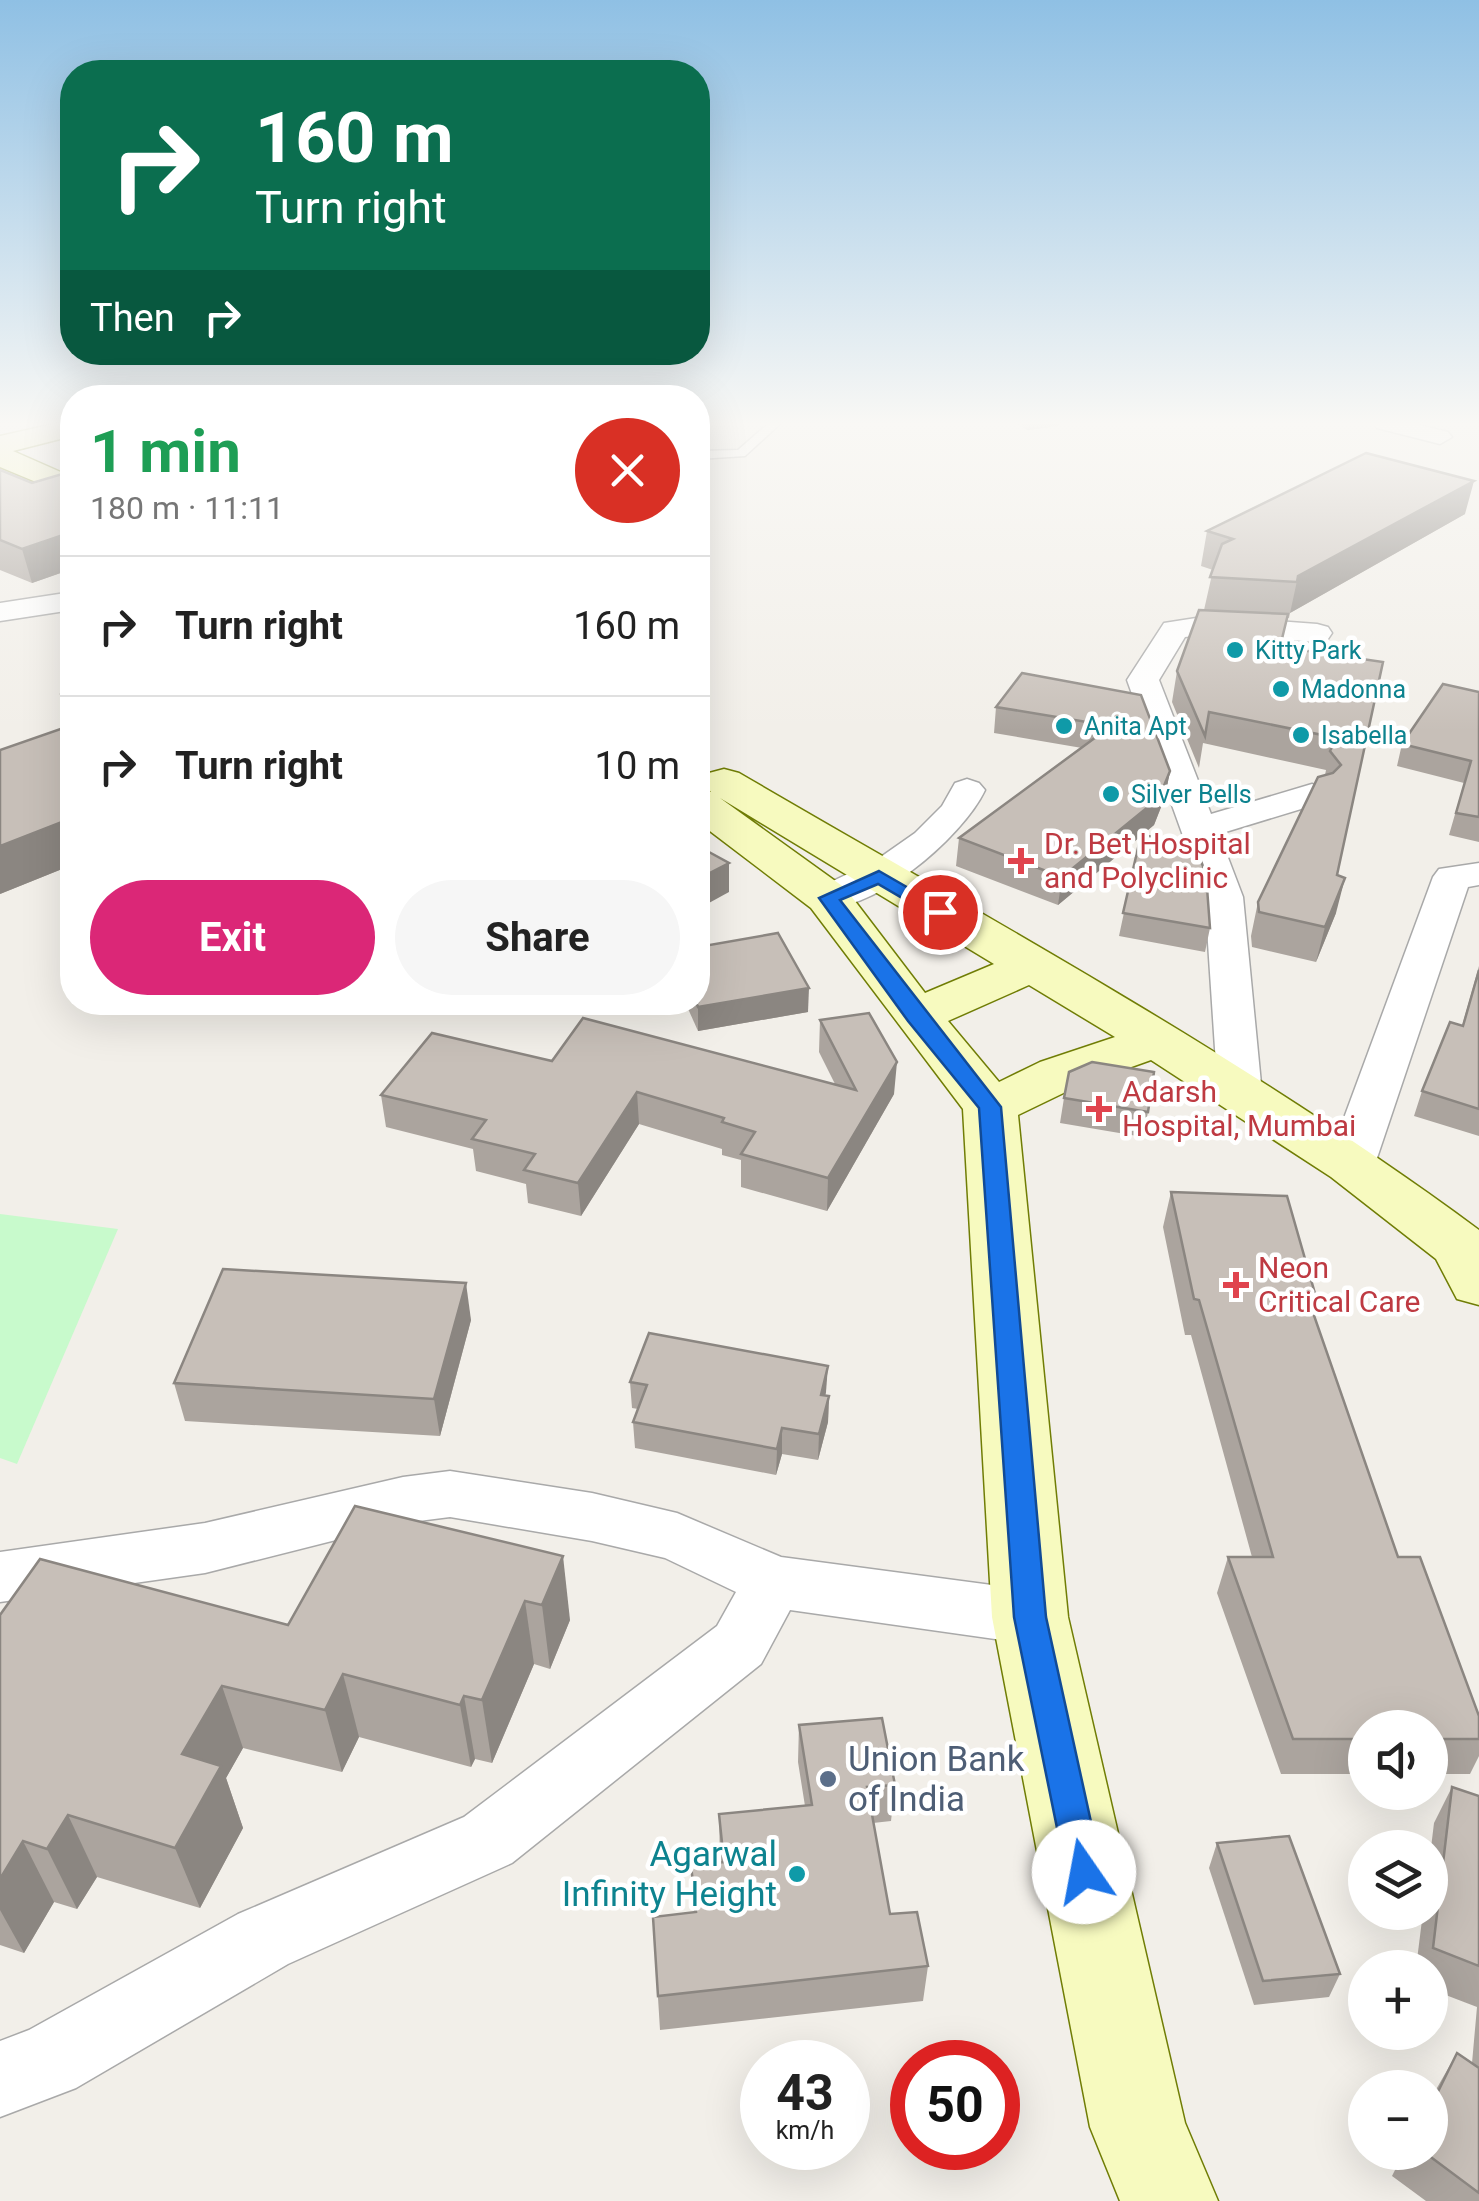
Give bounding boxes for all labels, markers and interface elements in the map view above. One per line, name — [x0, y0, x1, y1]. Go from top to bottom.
text: 160 m — [255, 97, 454, 179]
icon: right — [90, 100, 220, 230]
text: Turn right — [255, 181, 447, 234]
icon: right — [195, 290, 250, 345]
text: Then — [90, 296, 175, 340]
text: 1 min — [90, 416, 241, 487]
button: close — [575, 418, 680, 523]
text: 180 m · 11:11 — [90, 489, 284, 527]
icon: right — [90, 599, 145, 654]
text: Turn right — [175, 604, 343, 648]
text: 160 m — [573, 604, 680, 648]
place label: Kitty Park — [1255, 636, 1362, 665]
marker: Kitty Park — [1224, 639, 1246, 661]
place label: Madonna — [1301, 675, 1406, 704]
marker: Madonna — [1270, 678, 1292, 700]
place label: Anita Apt — [1084, 712, 1187, 741]
marker: Anita Apt — [1053, 715, 1075, 737]
place label: Isabella — [1321, 721, 1407, 750]
marker: Isabella — [1290, 724, 1312, 746]
icon: right — [90, 739, 145, 794]
text: Turn right — [175, 744, 343, 788]
text: 10 m — [595, 744, 680, 788]
place label: Silver Bells — [1131, 780, 1252, 809]
marker: Silver Bells — [1100, 783, 1122, 805]
place label: Dr. Bet Hospital and Polyclinic — [1044, 826, 1251, 895]
marker: Dr. Bet Hospital and Polyclinic — [1008, 848, 1034, 874]
pin — [898, 870, 983, 955]
button: Exit — [90, 880, 375, 995]
button: Share — [395, 880, 680, 995]
icon: arrive — [913, 885, 968, 940]
place label: Adarsh Hospital, Mumbai — [1122, 1074, 1356, 1143]
marker: Adarsh Hospital, Mumbai — [1086, 1096, 1112, 1122]
place label: Neon Critical Care — [1258, 1250, 1421, 1319]
marker: Neon Critical Care — [1223, 1272, 1249, 1298]
map controls — [1348, 1710, 1448, 2170]
button: sound — [1348, 1710, 1448, 1810]
place label: Union Bank of India — [848, 1739, 1025, 1820]
marker: Union Bank of India — [817, 1768, 839, 1790]
position arrow — [1032, 1820, 1136, 1924]
button: layers — [1348, 1830, 1448, 1930]
place label: Agarwal Infinity Height — [562, 1834, 777, 1915]
marker: Agarwal Infinity Height — [786, 1863, 808, 1885]
button: + — [1348, 1950, 1448, 2050]
speed limit sign: 50 — [890, 2040, 1020, 2170]
text: 43 — [776, 2064, 834, 2122]
button: − — [1348, 2070, 1448, 2170]
text: km/h — [776, 2116, 834, 2145]

